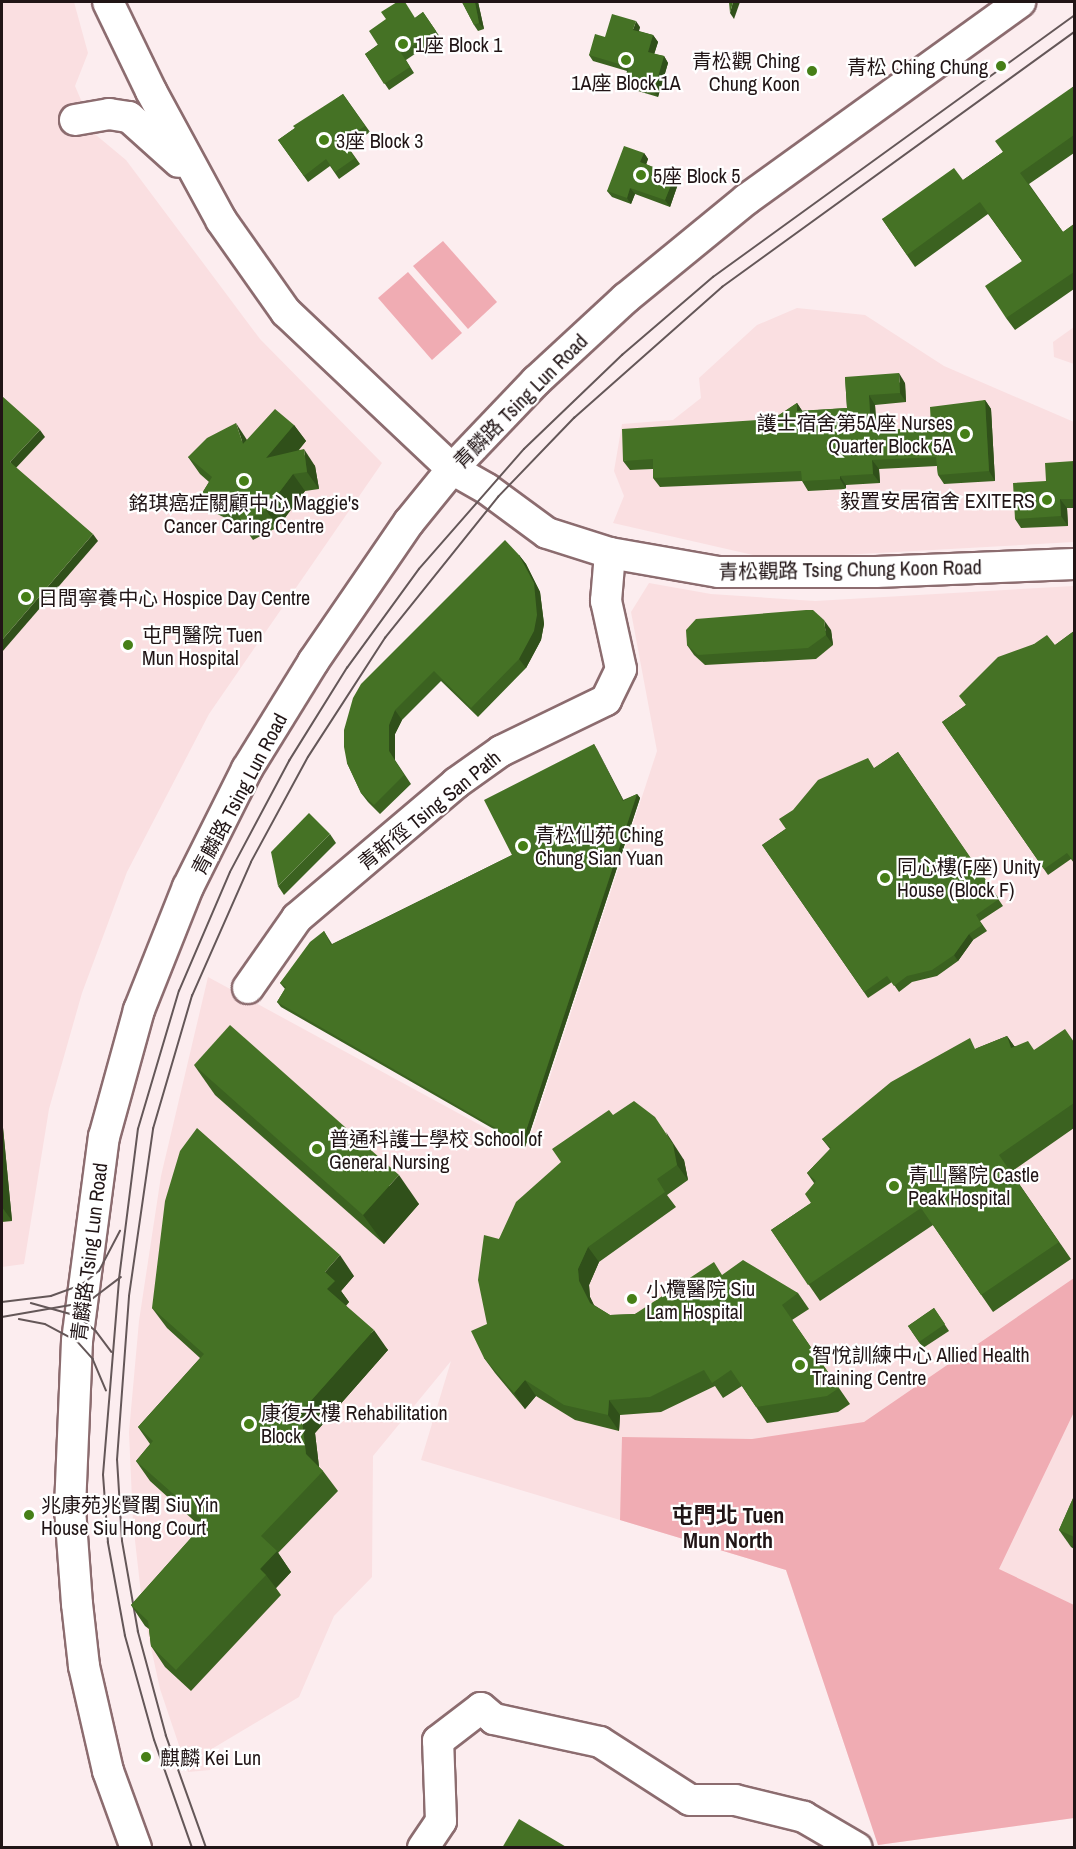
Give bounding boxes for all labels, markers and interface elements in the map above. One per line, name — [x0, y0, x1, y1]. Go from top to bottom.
place label: 1座 Block 1 — [415, 32, 502, 56]
marker: 1座 Block 1 — [396, 37, 410, 51]
place label: 青松觀 Ching Chung Koon — [692, 48, 800, 95]
marker: 1A座 Block 1A — [619, 53, 633, 67]
place label: 青松 Ching Chung — [847, 54, 988, 78]
marker: 青松 Ching Chung — [992, 57, 1010, 75]
marker: 青松觀 Ching Chung Koon — [805, 64, 819, 78]
place label: 1A座 Block 1A — [571, 70, 681, 94]
place label: 3座 Block 3 — [336, 128, 423, 152]
marker: 3座 Block 3 — [317, 133, 331, 147]
place label: 5座 Block 5 — [653, 163, 740, 187]
marker: 5座 Block 5 — [634, 168, 648, 182]
street label: 青麟路 Tsing Lun Road — [448, 329, 592, 473]
place label: 護士宿舍第5A座 Nurses Quarter Block 5A — [756, 410, 953, 457]
marker: 護士宿舍第5A座 Nurses Quarter Block 5A — [958, 427, 972, 441]
marker: 銘琪癌症關顧中心 Maggie's Cancer Caring Centre — [237, 474, 251, 488]
place label: 毅置安居宿舍 EXITERS — [840, 488, 1035, 512]
place label: 銘琪癌症關顧中心 Maggie's Cancer Caring Centre — [129, 490, 359, 537]
marker: 毅置安居宿舍 EXITERS — [1040, 493, 1054, 507]
street label: 青松觀路 Tsing Chung Koon Road — [718, 555, 982, 583]
place label: 日間寧養中心 Hospice Day Centre — [38, 585, 310, 609]
marker: 日間寧養中心 Hospice Day Centre — [19, 590, 33, 604]
place label: 屯門醫院 Tuen Mun Hospital — [142, 622, 263, 669]
marker: 屯門醫院 Tuen Mun Hospital — [119, 636, 137, 654]
street label: 青麟路 Tsing Lun Road — [186, 709, 292, 879]
street label: 青新徑 Tsing San Path — [353, 745, 505, 875]
place label: 青松仙苑 Ching Chung Sian Yuan — [535, 822, 664, 869]
marker: 青松仙苑 Ching Chung Sian Yuan — [516, 839, 530, 853]
place label: 同心樓(F座) Unity House (Block F) — [897, 855, 1041, 902]
marker: 同心樓(F座) Unity House (Block F) — [878, 871, 892, 885]
place label: 普通科護士學校 School of General Nursing — [329, 1126, 542, 1173]
marker: 普通科護士學校 School of General Nursing — [310, 1142, 324, 1156]
street label: 青麟路 Tsing Lun Road — [66, 1161, 112, 1343]
place label: 青山醫院 Castle Peak Hospital — [908, 1162, 1039, 1209]
marker: 青山醫院 Castle Peak Hospital — [885, 1177, 903, 1195]
place label: 小欖醫院 Siu Lam Hospital — [646, 1276, 755, 1323]
marker: 小欖醫院 Siu Lam Hospital — [623, 1290, 641, 1308]
place label: 智悅訓練中心 Allied Health Training Centre — [812, 1342, 1030, 1389]
marker: 智悅訓練中心 Allied Health Training Centre — [793, 1358, 807, 1372]
place label: 康復大樓 Rehabilitation Block — [261, 1400, 448, 1447]
marker: 康復大樓 Rehabilitation Block — [242, 1417, 256, 1431]
place label: 兆康苑兆賢閣 Siu Yin House Siu Hong Court — [41, 1492, 219, 1539]
district label: 屯門北 Tuen Mun North — [672, 1502, 784, 1554]
marker: 兆康苑兆賢閣 Siu Yin House Siu Hong Court — [22, 1508, 36, 1522]
place label: 麒麟 Kei Lun — [160, 1745, 261, 1769]
marker: 麒麟 Kei Lun — [137, 1748, 155, 1766]

